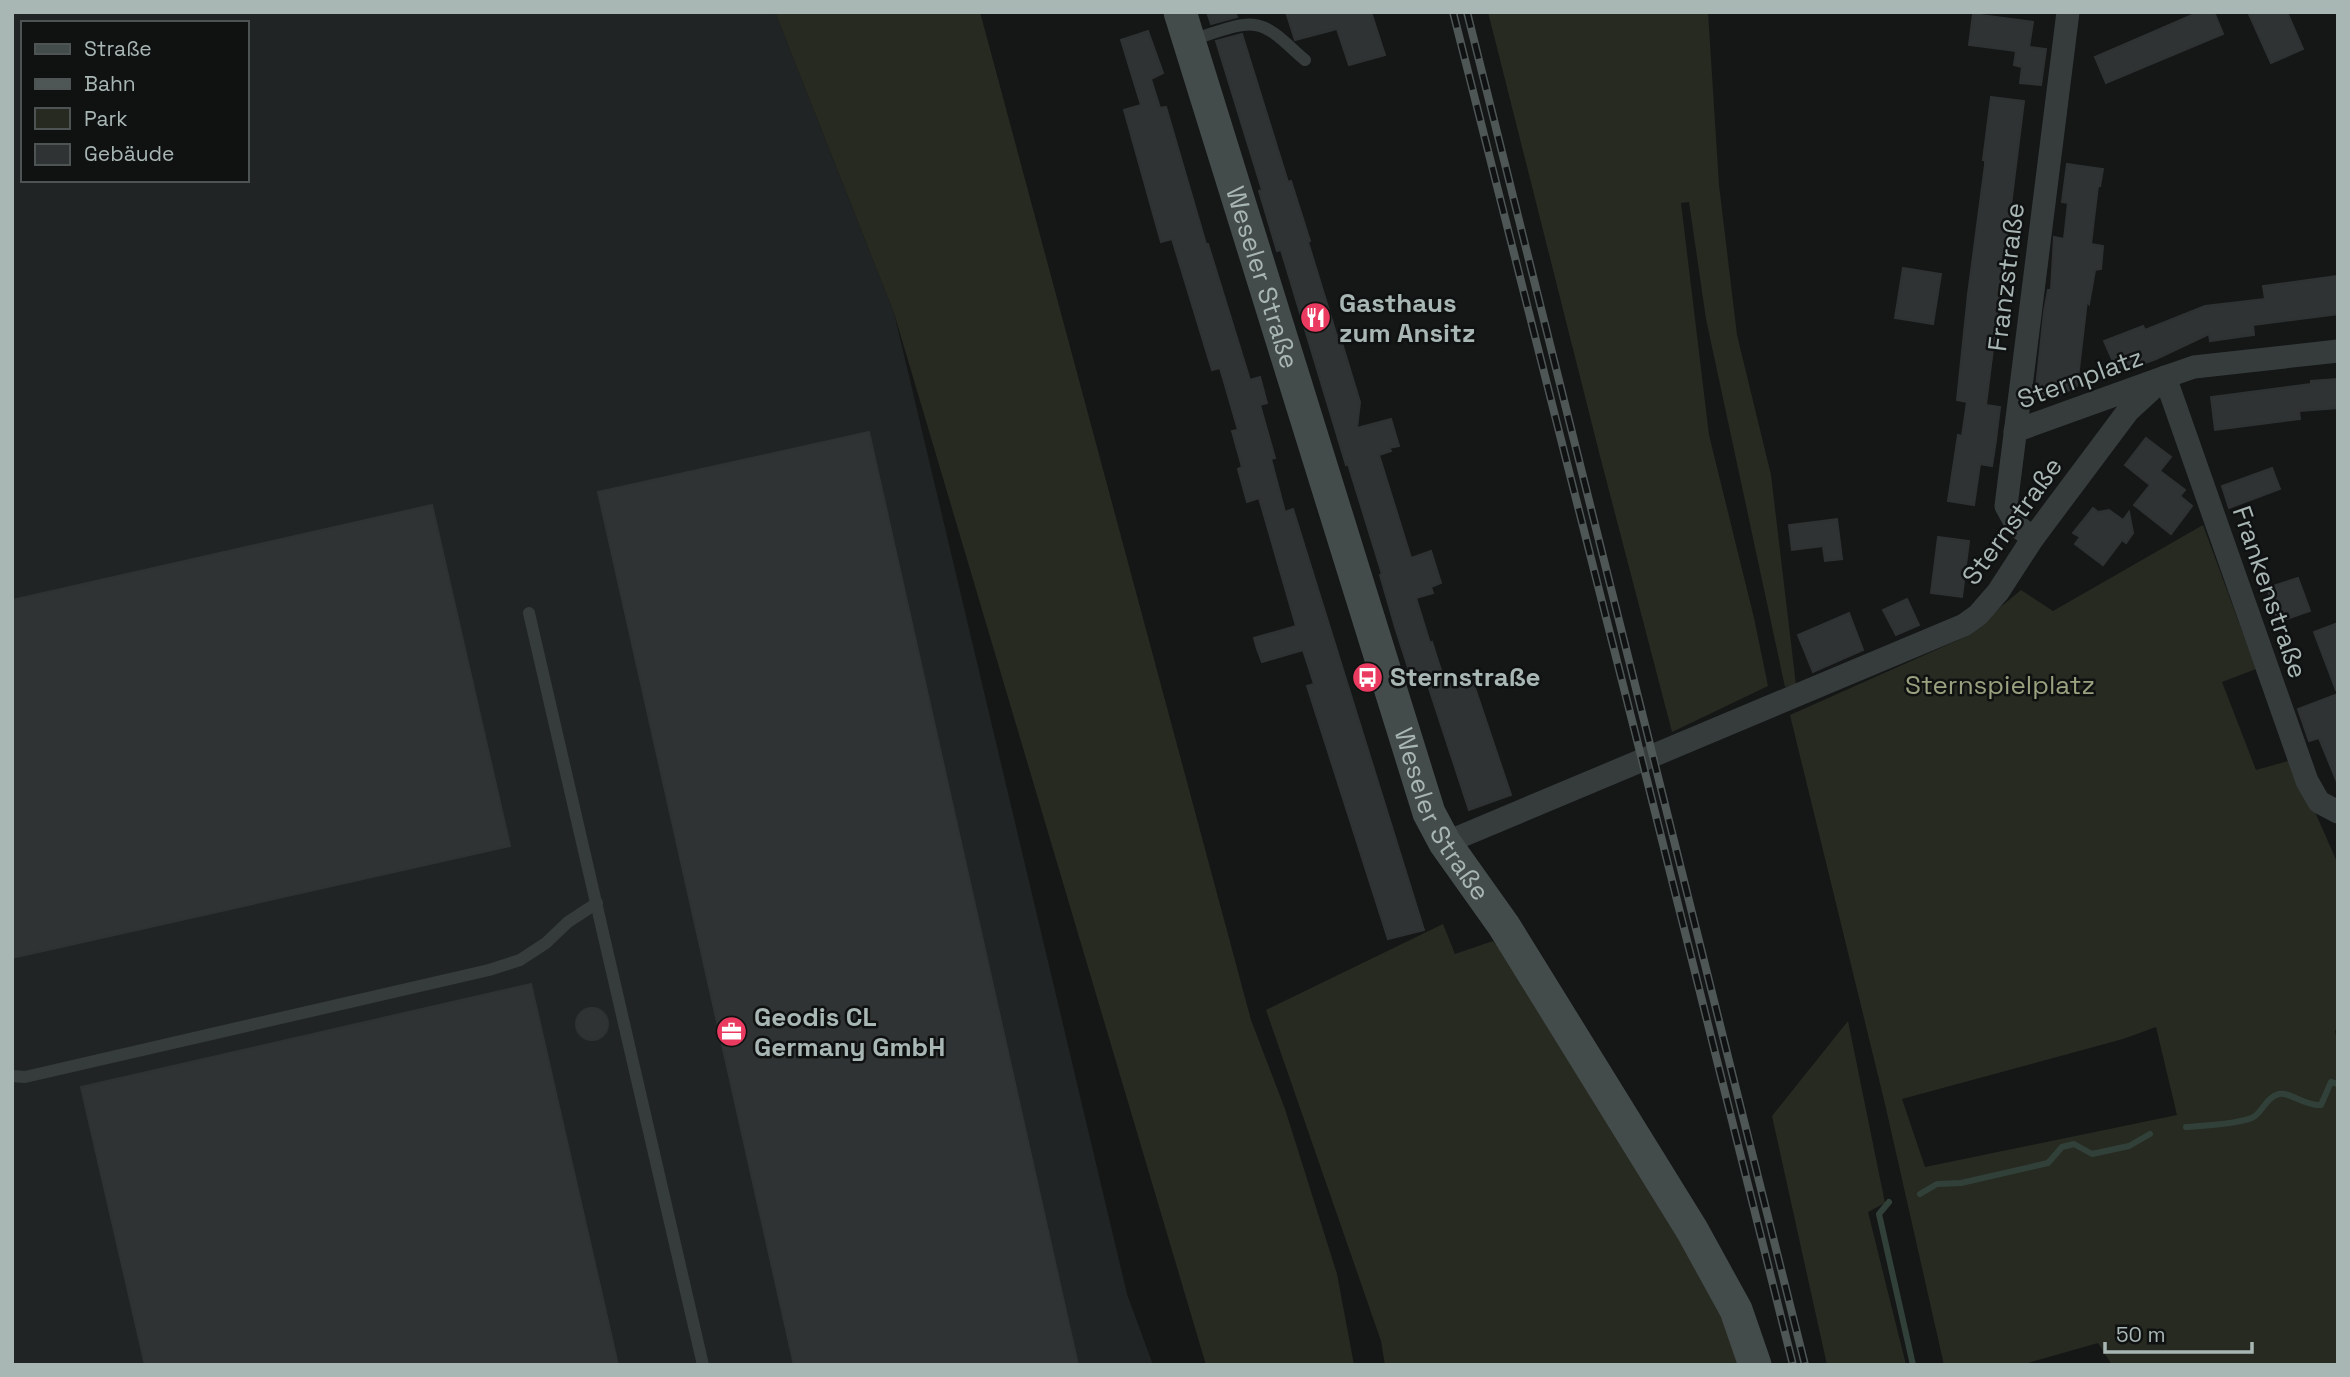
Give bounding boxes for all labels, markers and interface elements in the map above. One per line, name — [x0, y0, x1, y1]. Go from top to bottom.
legend — [21, 21, 248, 182]
text: Straße — [84, 35, 152, 62]
text: Bahn — [84, 70, 136, 97]
text: Park — [84, 105, 128, 132]
text: Gebäude — [84, 140, 174, 167]
street label: Weseler Straße — [1218, 182, 1307, 373]
street label: Franzstraße — [1980, 201, 2032, 353]
place label: Gasthaus zum Ansitz — [1339, 286, 1475, 350]
restaurant icon: Gasthaus zum Ansitz — [1299, 301, 1333, 335]
street label: Sternplatz — [2012, 340, 2148, 416]
street label: Sternstraße — [1954, 450, 2070, 592]
street label: Frankenstraße — [2225, 501, 2315, 683]
bus stop icon: Sternstraße — [1350, 660, 1384, 694]
place label: Sternstraße — [1390, 660, 1541, 694]
park label: Sternspielplatz — [1905, 668, 2095, 702]
street label: Weseler Straße — [1387, 724, 1498, 907]
place label: Geodis CL Germany GmbH — [754, 1000, 945, 1064]
office icon: Geodis CL Germany GmbH — [714, 1015, 748, 1049]
scale bar — [2105, 1310, 2252, 1354]
text: 50 m — [2116, 1321, 2166, 1348]

